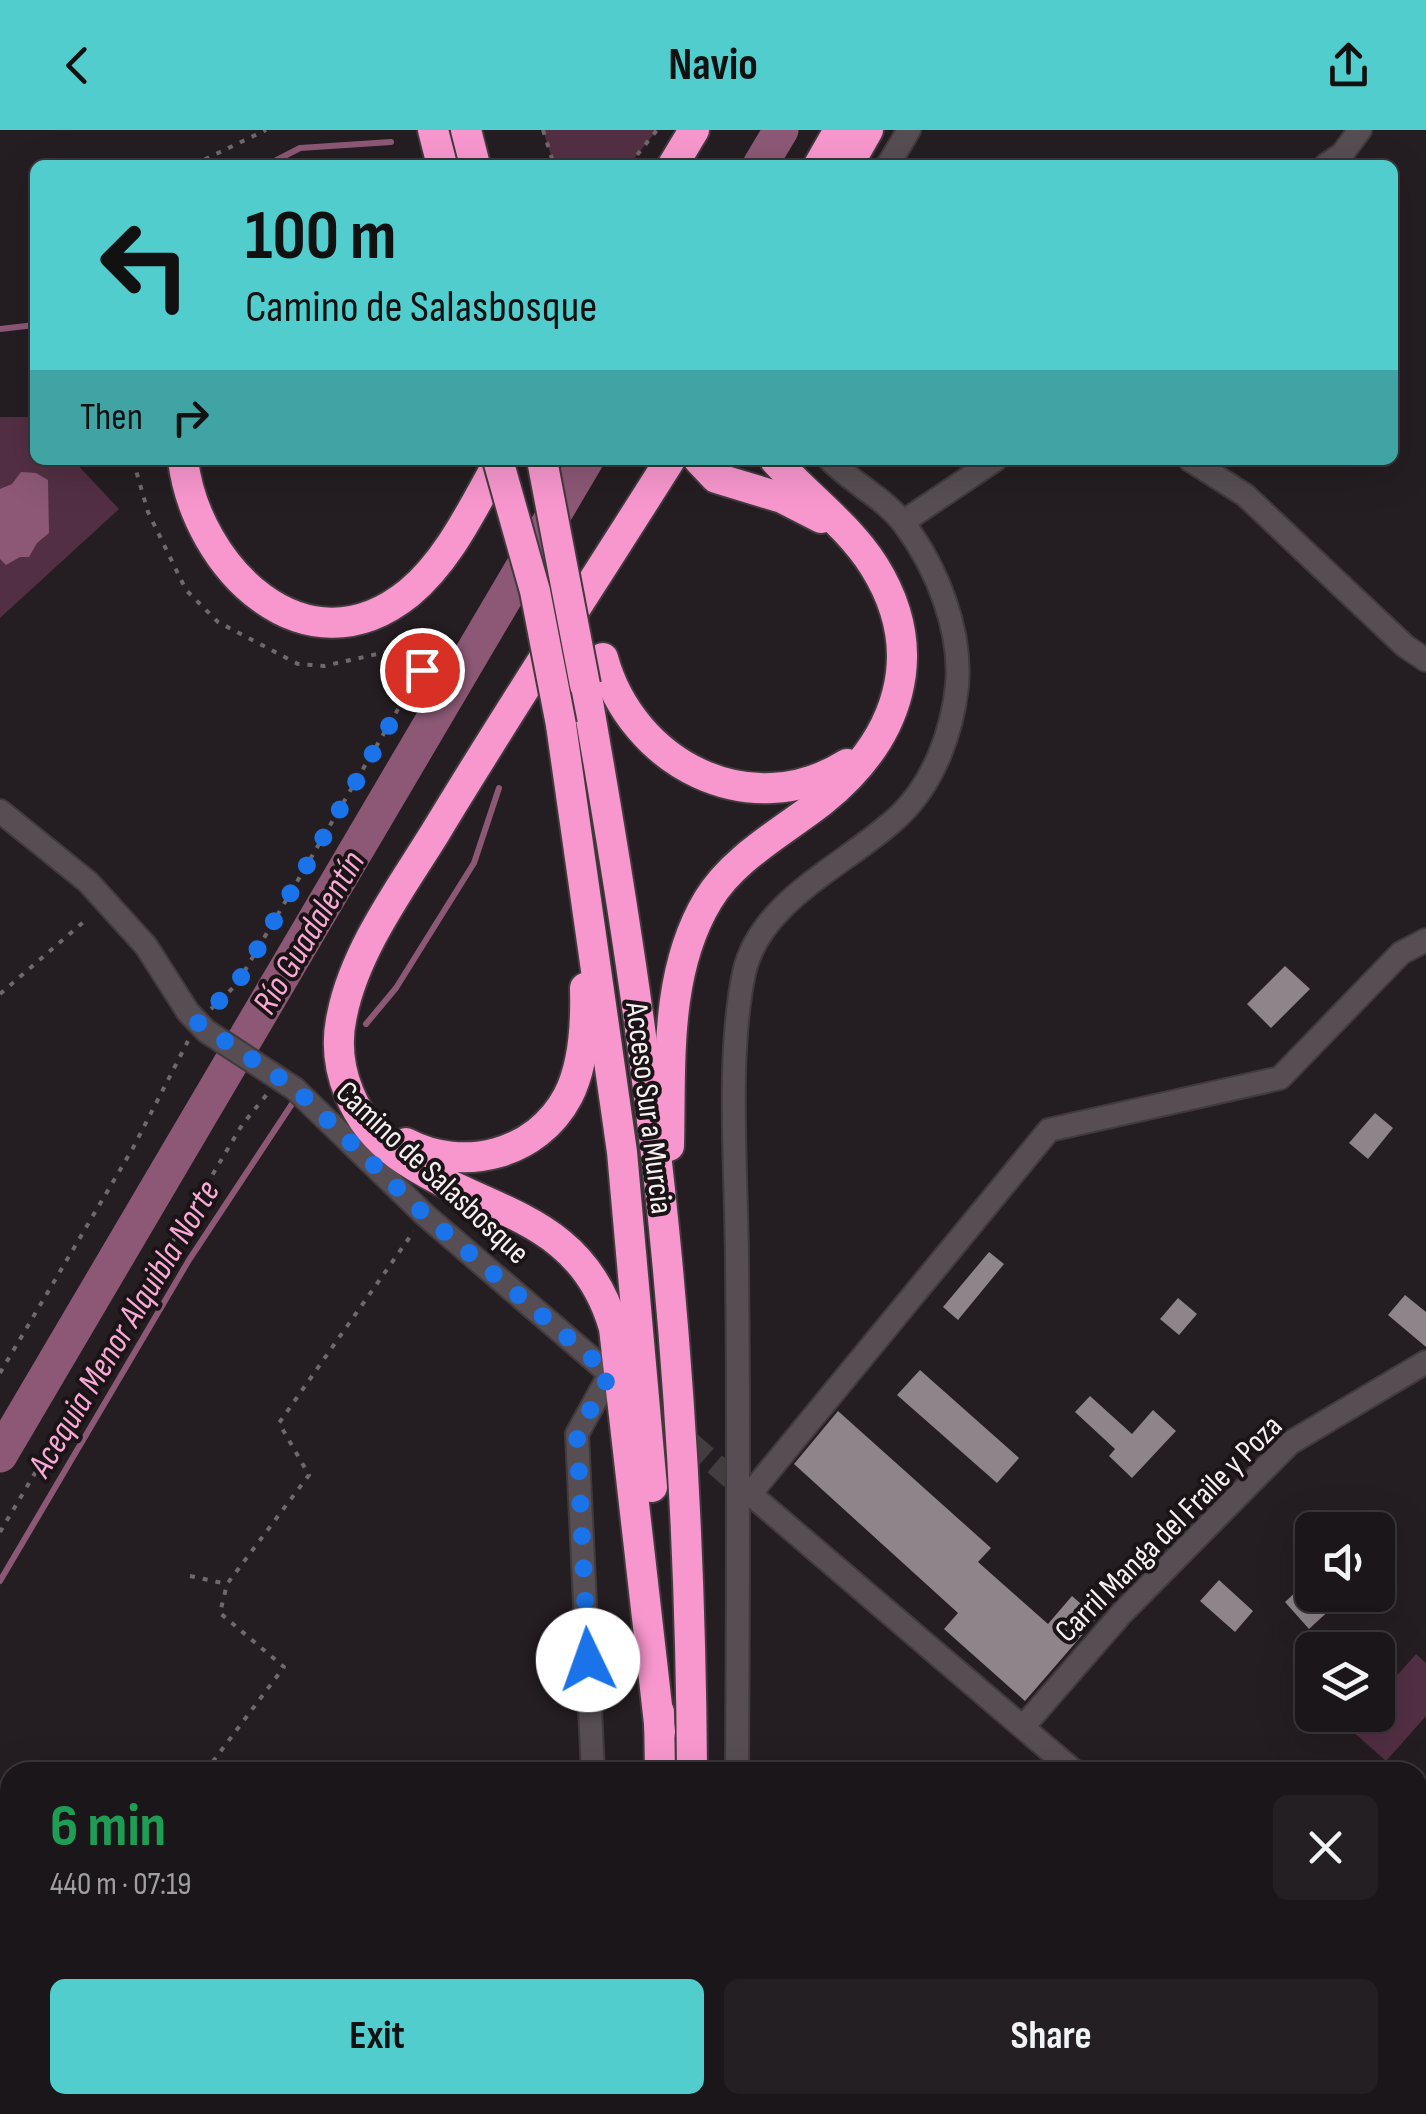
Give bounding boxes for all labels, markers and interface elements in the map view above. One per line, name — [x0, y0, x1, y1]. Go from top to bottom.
icon: back — [50, 38, 105, 93]
text: Navio — [668, 38, 758, 93]
icon: share — [1321, 38, 1376, 93]
text: 100 m — [245, 195, 396, 279]
icon: left — [80, 200, 210, 330]
text: Camino de Salasbosque — [245, 280, 597, 335]
icon: right — [163, 390, 218, 445]
text: Then — [80, 395, 143, 440]
pin — [380, 628, 465, 713]
icon: arrive — [395, 643, 450, 698]
water label: Río Guadalentín — [244, 843, 375, 1022]
street label: Acceso Sur a Murcia — [616, 999, 681, 1216]
street label: Camino de Salasbosque — [327, 1073, 537, 1273]
water label: Acequia Menor Alquibla Norte — [18, 1173, 230, 1486]
street label: Carril Manga del Fraile y Poza — [1047, 1407, 1291, 1651]
map controls — [1295, 1512, 1395, 1732]
button: sound — [1295, 1512, 1395, 1612]
position arrow — [536, 1608, 640, 1712]
button: layers — [1295, 1632, 1395, 1732]
text: 6 min — [50, 1791, 166, 1863]
button: close — [1273, 1795, 1378, 1900]
text: 440 m · 07:19 — [50, 1865, 192, 1904]
button: Exit — [50, 1979, 704, 2094]
button: Share — [724, 1979, 1378, 2094]

